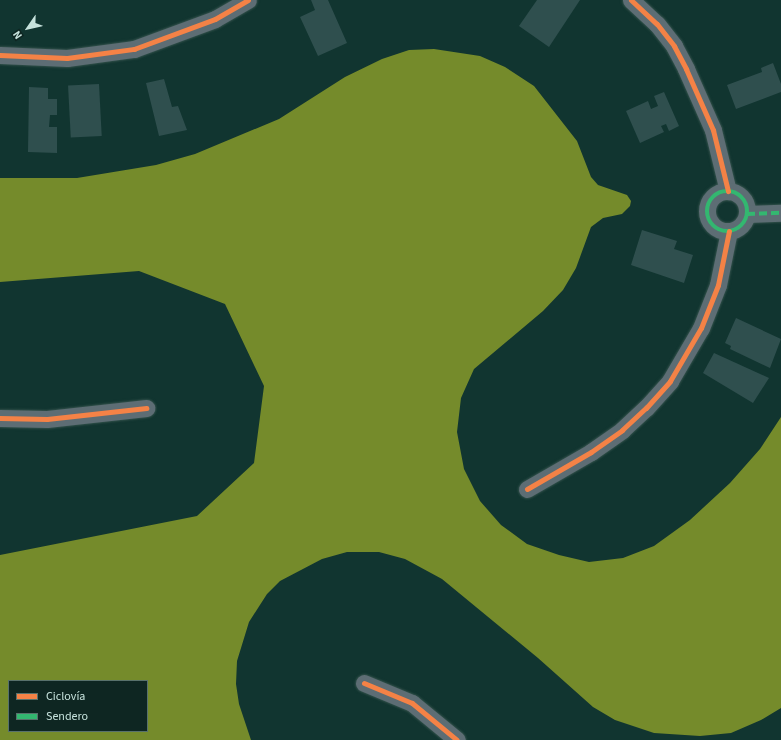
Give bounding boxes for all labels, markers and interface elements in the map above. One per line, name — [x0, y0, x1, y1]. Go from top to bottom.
north arrow — [8, 8, 48, 48]
text: N — [9, 28, 26, 42]
legend — [8, 680, 148, 732]
text: Ciclovía — [46, 688, 85, 705]
text: Sendero — [46, 708, 88, 725]

